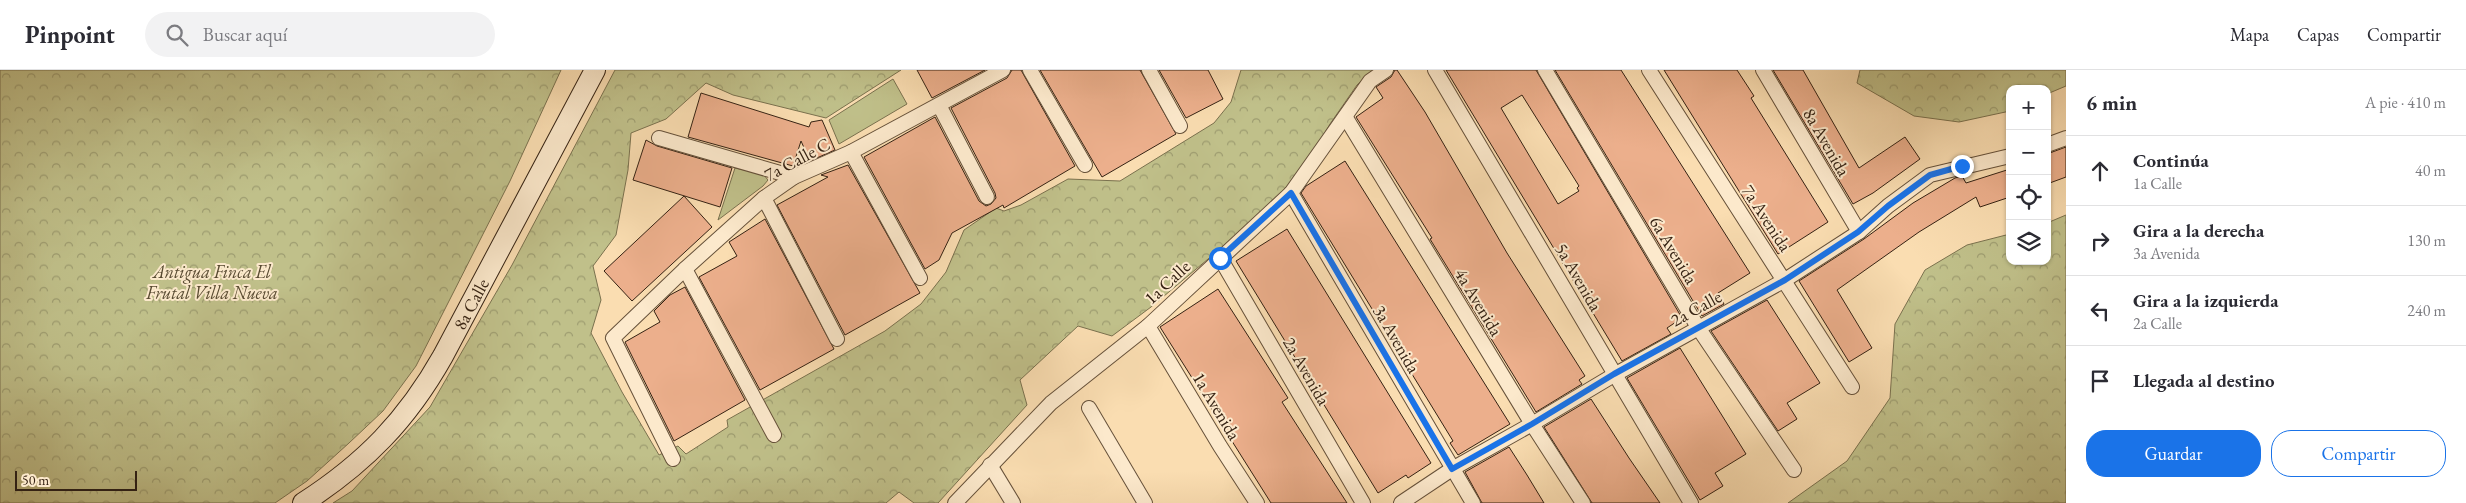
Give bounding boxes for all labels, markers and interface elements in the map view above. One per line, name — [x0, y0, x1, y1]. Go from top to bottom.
search box — [145, 12, 495, 57]
text: Pinpoint — [25, 19, 115, 50]
icon: search — [163, 21, 191, 49]
text: Buscar aquí — [203, 22, 287, 47]
text: Mapa — [2230, 23, 2269, 46]
text: Capas — [2297, 23, 2339, 46]
text: Compartir — [2367, 23, 2441, 46]
map controls — [2006, 85, 2051, 265]
button: + — [2006, 85, 2051, 130]
text: 6 min — [2086, 89, 2137, 116]
text: A pie · 410 m — [2365, 92, 2446, 113]
street label: 8a Avenida — [1798, 104, 1856, 181]
button: − — [2006, 130, 2051, 175]
street label: 7a Calle C — [760, 132, 834, 186]
text: Continúa — [2133, 148, 2209, 173]
route end — [1951, 155, 1974, 178]
icon: ahead — [2086, 157, 2114, 185]
text: 40 m — [2415, 160, 2446, 181]
text: 1a Calle — [2133, 173, 2182, 194]
button: locate — [2006, 175, 2051, 220]
street label: 7a Avenida — [1737, 180, 1798, 257]
street label: 6a Avenida — [1645, 212, 1704, 289]
text: Gira a la derecha — [2133, 218, 2264, 243]
button: layers — [2006, 220, 2051, 265]
icon: right — [2086, 227, 2114, 255]
text: 130 m — [2407, 230, 2446, 251]
street label: 5a Avenida — [1550, 239, 1608, 316]
text: 3a Avenida — [2133, 243, 2200, 264]
route start — [1209, 247, 1232, 270]
street label: 1a Calle — [1139, 255, 1195, 309]
park label: Antigua Finca El Frutal Villa Nueva — [145, 260, 278, 304]
street label: 4a Avenida — [1450, 264, 1509, 341]
street label: 8a Calle — [448, 274, 494, 334]
street label: 2a Calle — [1666, 285, 1726, 331]
text: Gira a la izquierda — [2133, 288, 2279, 313]
icon: left — [2086, 297, 2114, 325]
text: 240 m — [2407, 300, 2446, 321]
street label: 3a Avenida — [1368, 301, 1426, 378]
text: 2a Calle — [2133, 313, 2182, 334]
street label: 2a Avenida — [1278, 333, 1336, 410]
icon: arrive — [2086, 367, 2114, 395]
street label: 1a Avenida — [1188, 368, 1247, 445]
text: Llegada al destino — [2133, 368, 2275, 393]
button: Guardar — [2086, 430, 2261, 477]
button: Compartir — [2271, 430, 2446, 477]
scale bar — [15, 468, 138, 491]
text: 50 m — [22, 471, 49, 489]

